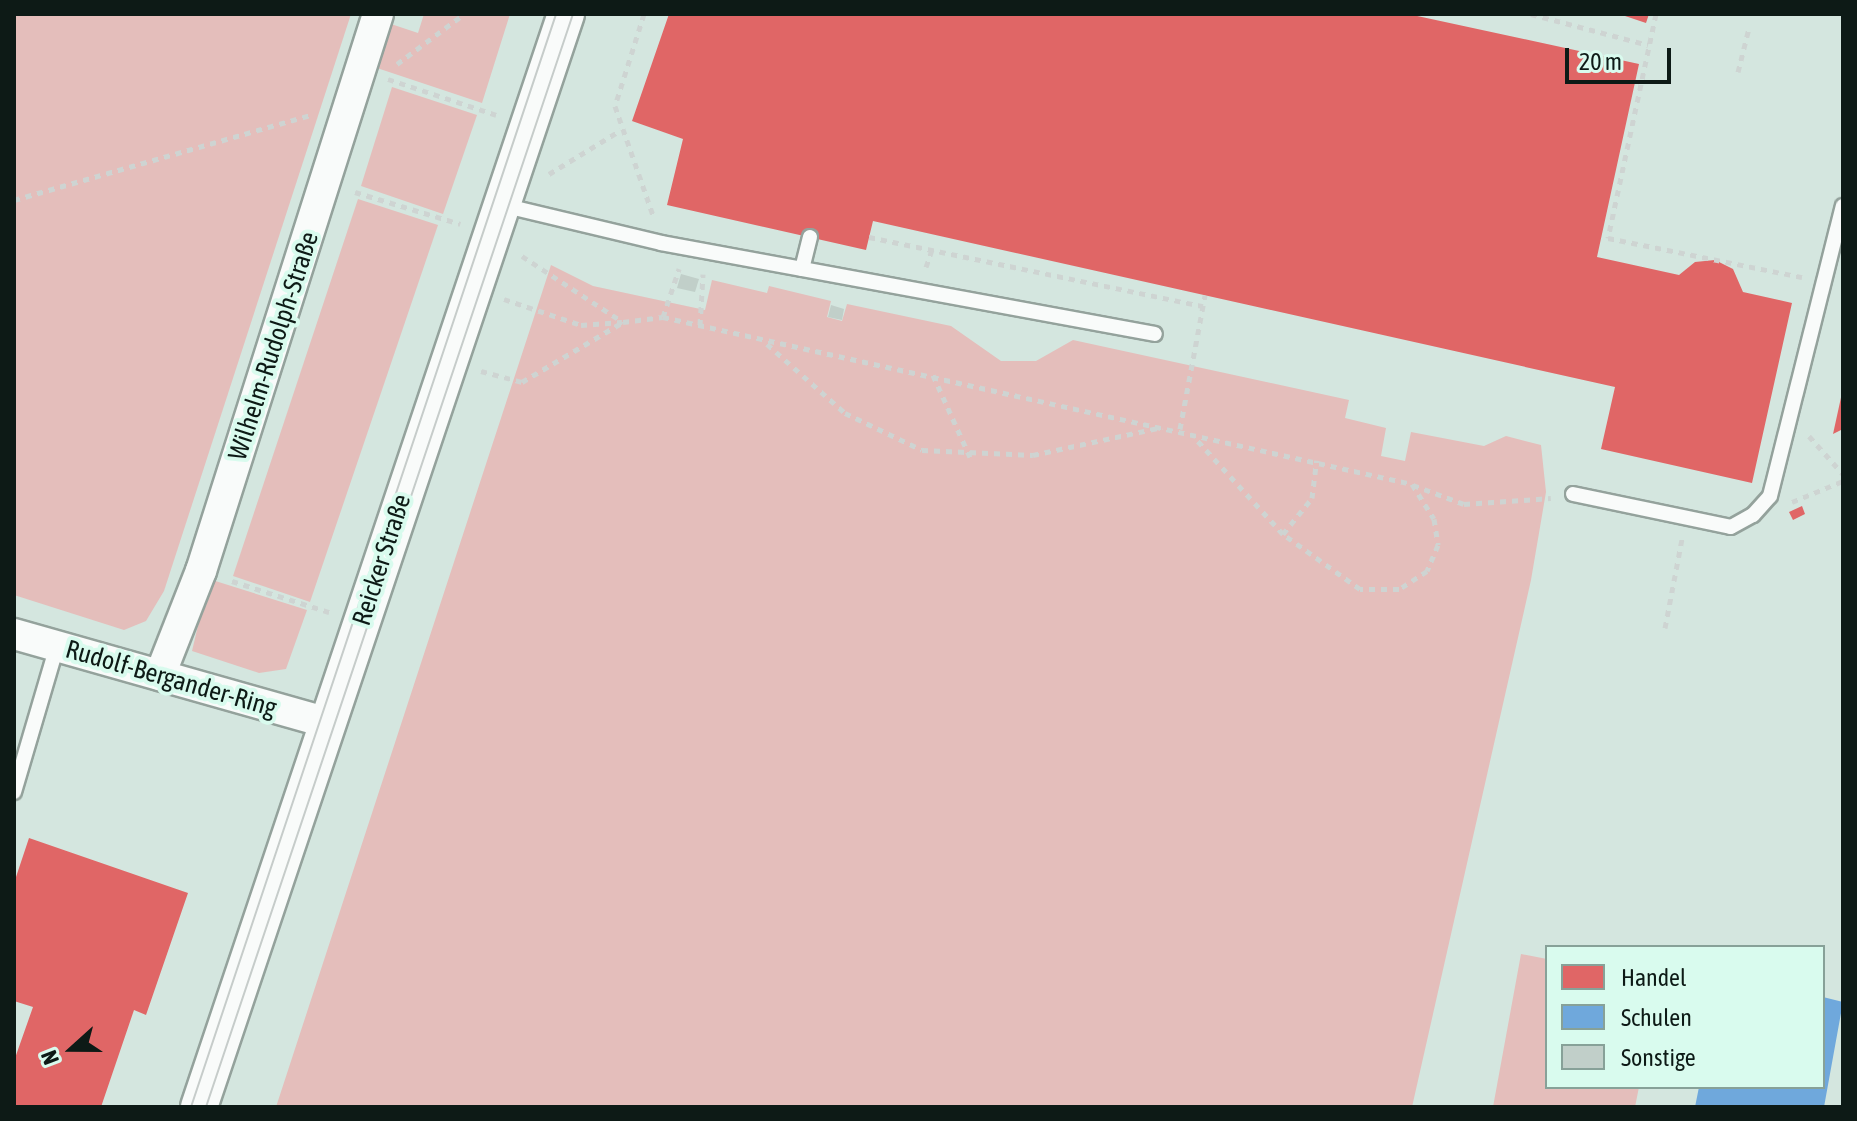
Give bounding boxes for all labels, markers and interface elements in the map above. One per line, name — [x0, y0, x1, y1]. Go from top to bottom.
scale bar — [1569, 32, 1675, 82]
text: 20 m — [1579, 48, 1622, 75]
street label: Wilhelm-Rudolph-Straße — [222, 228, 326, 464]
street label: Reicker Straße — [346, 490, 418, 630]
street label: Rudolf-Bergander-Ring — [62, 634, 280, 724]
legend — [1545, 945, 1825, 1089]
text: Handel — [1621, 964, 1686, 991]
text: Schulen — [1621, 1004, 1692, 1031]
north arrow — [32, 1009, 112, 1089]
text: Sonstige — [1621, 1044, 1696, 1071]
text: N — [35, 1047, 64, 1068]

